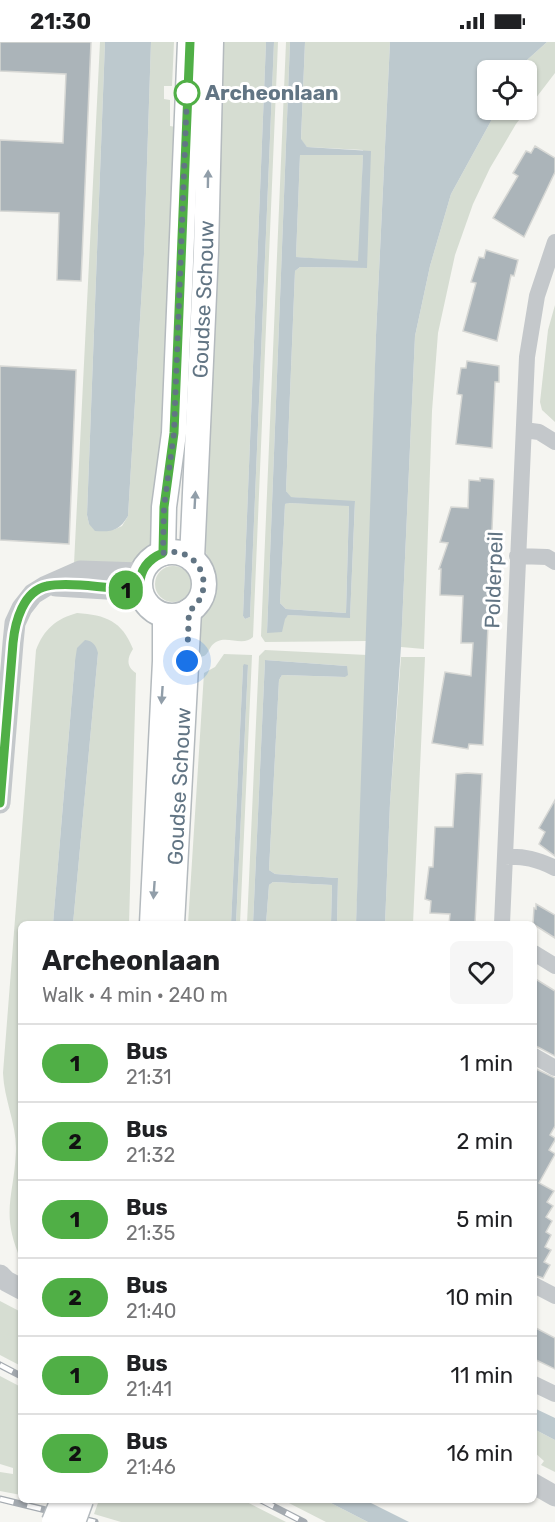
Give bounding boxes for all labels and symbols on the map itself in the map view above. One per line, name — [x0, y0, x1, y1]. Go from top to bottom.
marker: Archeonlaan — [174, 80, 200, 106]
place label: Archeonlaan — [205, 80, 339, 105]
one-way arrow — [203, 170, 212, 189]
street label: Goudse Schouw — [187, 220, 219, 379]
one-way arrow — [190, 491, 199, 510]
street label: Polderpeil — [479, 531, 508, 629]
line badge: 1 — [106, 570, 146, 610]
your location — [172, 646, 202, 676]
one-way arrow — [158, 685, 167, 704]
street label: Goudse Schouw — [162, 706, 196, 866]
one-way arrow — [150, 880, 159, 899]

